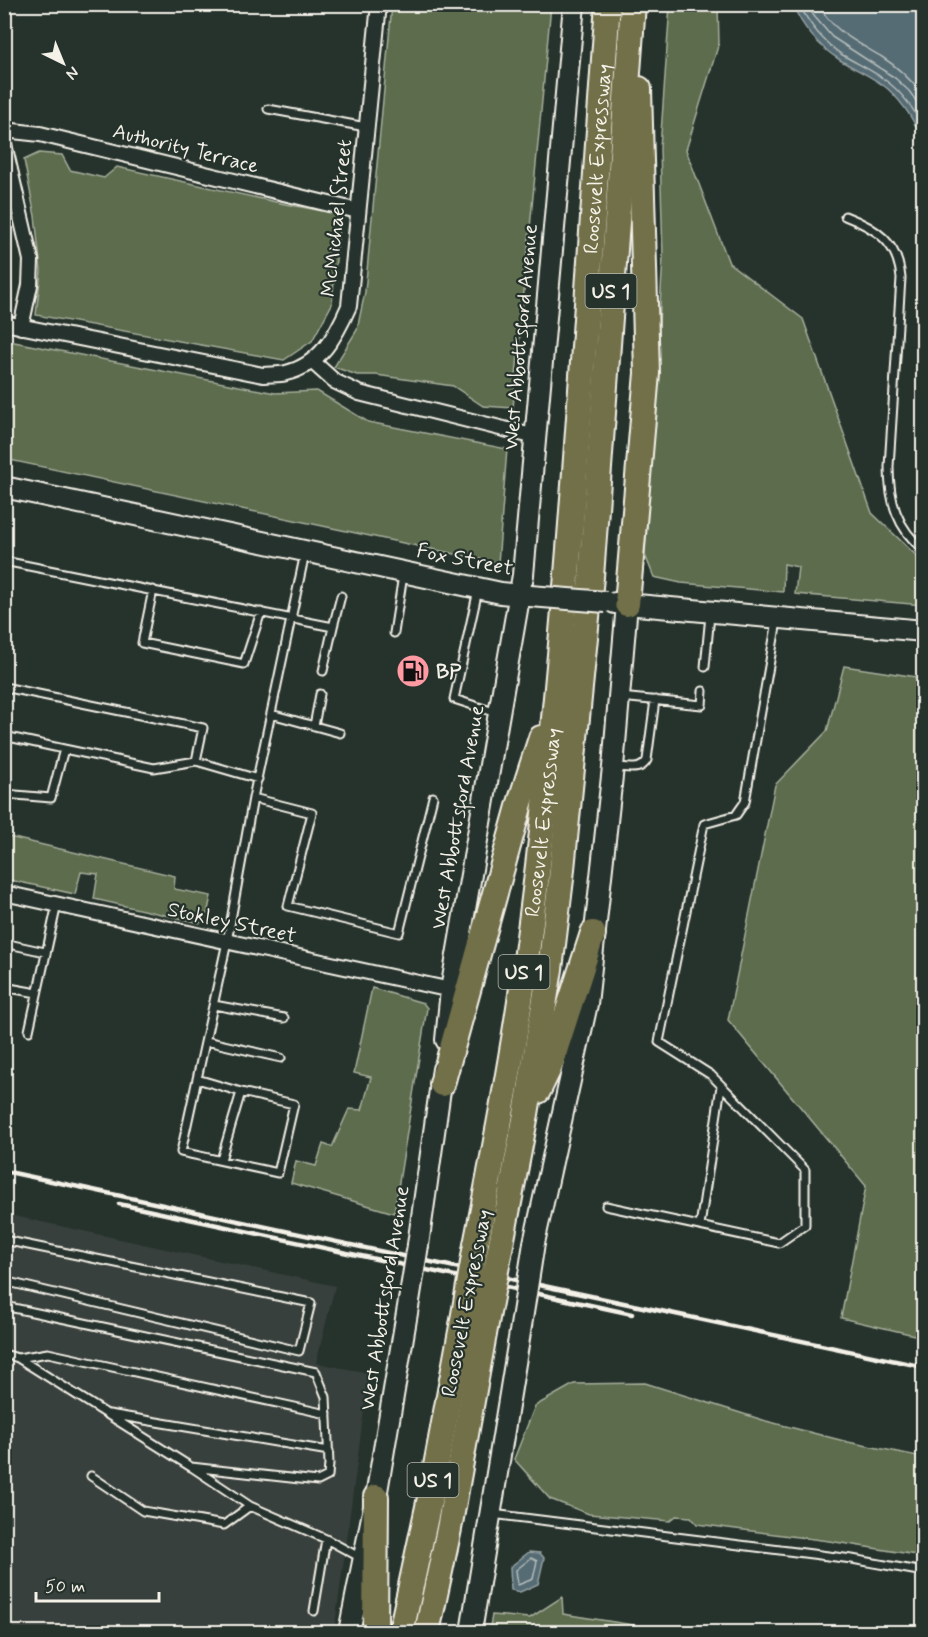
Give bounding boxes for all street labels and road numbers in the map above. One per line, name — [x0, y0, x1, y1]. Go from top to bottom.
street label: Roosevelt Expressway — [578, 63, 619, 255]
street label: Authority Terrace — [110, 117, 262, 181]
street label: McMichael Street — [315, 138, 359, 298]
street label: West Abbottsford Avenue — [497, 223, 547, 452]
road number: US 1 — [586, 274, 636, 308]
street label: Fox Street — [414, 537, 516, 583]
street label: West Abbottsford Avenue — [424, 703, 493, 932]
street label: Roosevelt Expressway — [519, 726, 568, 919]
street label: Stokley Street — [165, 896, 299, 950]
road number: US 1 — [498, 955, 550, 989]
street label: West Abbottsford Avenue — [353, 1184, 419, 1413]
street label: Roosevelt Expressway — [435, 1207, 499, 1399]
road number: US 1 — [408, 1463, 458, 1497]

